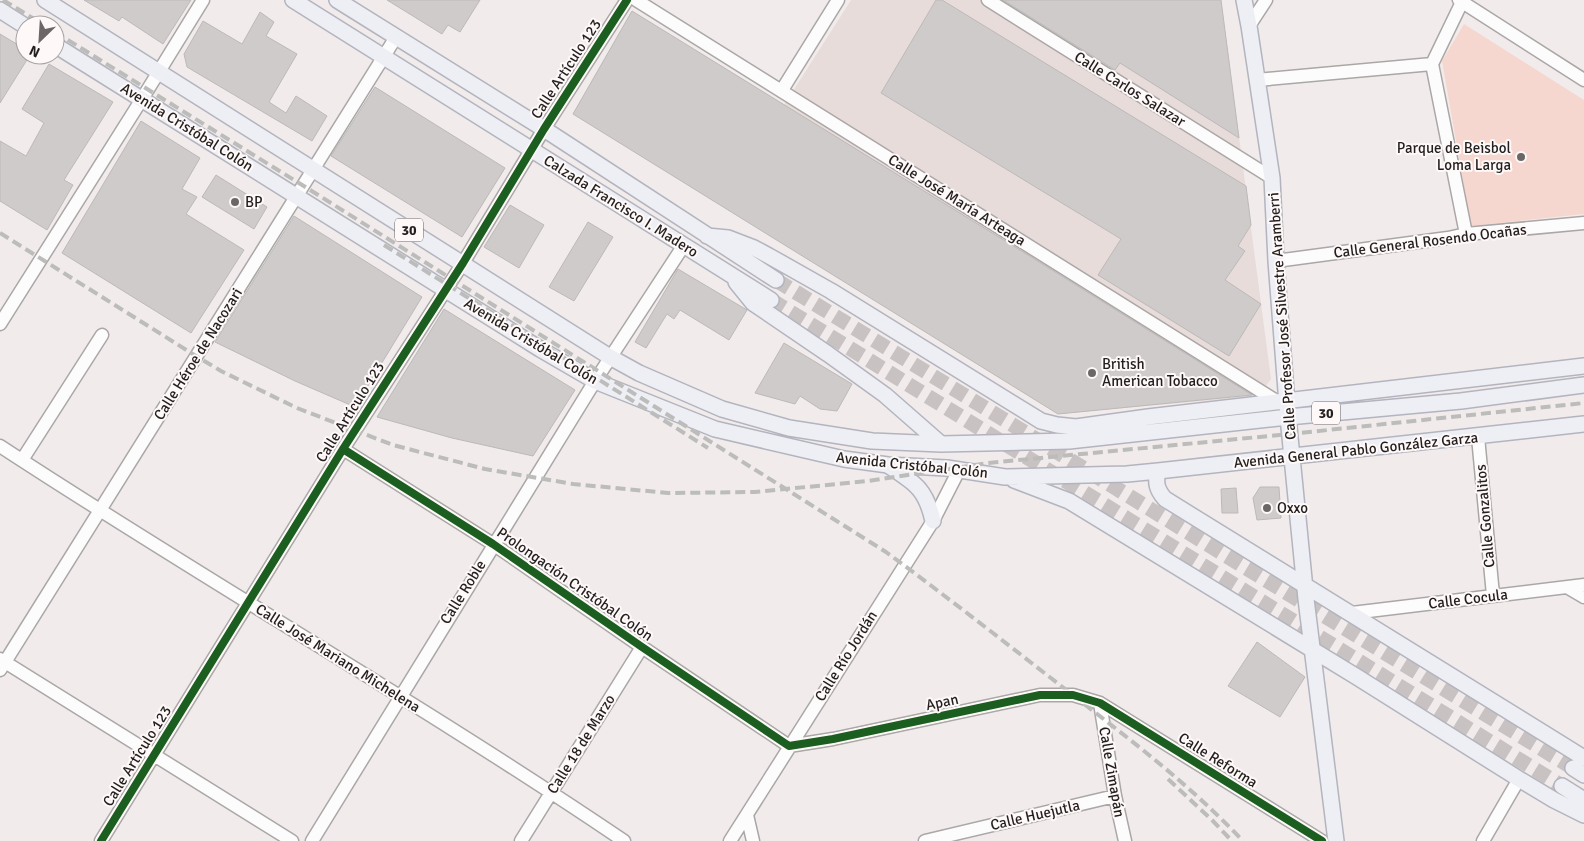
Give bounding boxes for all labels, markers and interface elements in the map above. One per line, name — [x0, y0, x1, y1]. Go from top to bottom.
north arrow — [15, 15, 65, 65]
street label: Calle Artículo 123 — [527, 16, 605, 122]
text: N — [27, 42, 43, 61]
street label: Calle Carlos Salazar — [1071, 48, 1189, 131]
street label: Avenida Cristóbal Colón — [117, 79, 257, 175]
place label: Parque de Beisbol Loma Larga — [1397, 139, 1511, 174]
street label: Calle José María Arteaga — [885, 150, 1029, 250]
street label: Calzada Francisco I. Madero — [540, 151, 702, 261]
marker: Parque de Beisbol Loma Larga — [1515, 151, 1527, 163]
street label: Calle Profesor José Silvestre Aramberri — [1264, 192, 1300, 440]
place label: BP — [245, 193, 263, 211]
marker: BP — [229, 196, 241, 208]
road number: 30 — [395, 218, 423, 242]
street label: Calle General Rosendo Ocañas — [1333, 220, 1528, 262]
street label: Calle Héroe de Nacozari — [150, 285, 246, 423]
street label: Avenida Cristóbal Colón — [461, 294, 601, 388]
place label: British American Tobacco — [1102, 355, 1218, 390]
street label: Calle Artículo 123 — [312, 358, 388, 466]
marker: British American Tobacco — [1086, 367, 1098, 379]
road number: 30 — [1312, 402, 1340, 424]
street label: Avenida General Pablo González Garza — [1233, 428, 1479, 472]
street label: Avenida Cristóbal Colón — [835, 448, 989, 482]
street label: Calle Gonzalitos — [1471, 463, 1498, 568]
place label: Oxxo — [1277, 499, 1308, 517]
marker: Oxxo — [1261, 502, 1273, 514]
street label: Prolongación Cristóbal Colón — [494, 523, 656, 645]
street label: Calle Roble — [436, 557, 490, 627]
street label: Calle Cocula — [1427, 585, 1509, 613]
street label: Calle José Mariano Michelena — [252, 600, 424, 716]
street label: Calle Río Jordán — [811, 607, 881, 705]
street label: Apan — [924, 690, 960, 714]
street label: Calle 18 de Marzo — [543, 691, 619, 797]
street label: Calle Artículo 123 — [99, 702, 175, 810]
street label: Calle Zimapán — [1095, 725, 1129, 819]
street label: Calle Reforma — [1175, 729, 1261, 791]
street label: Calle Huejutla — [988, 796, 1082, 834]

